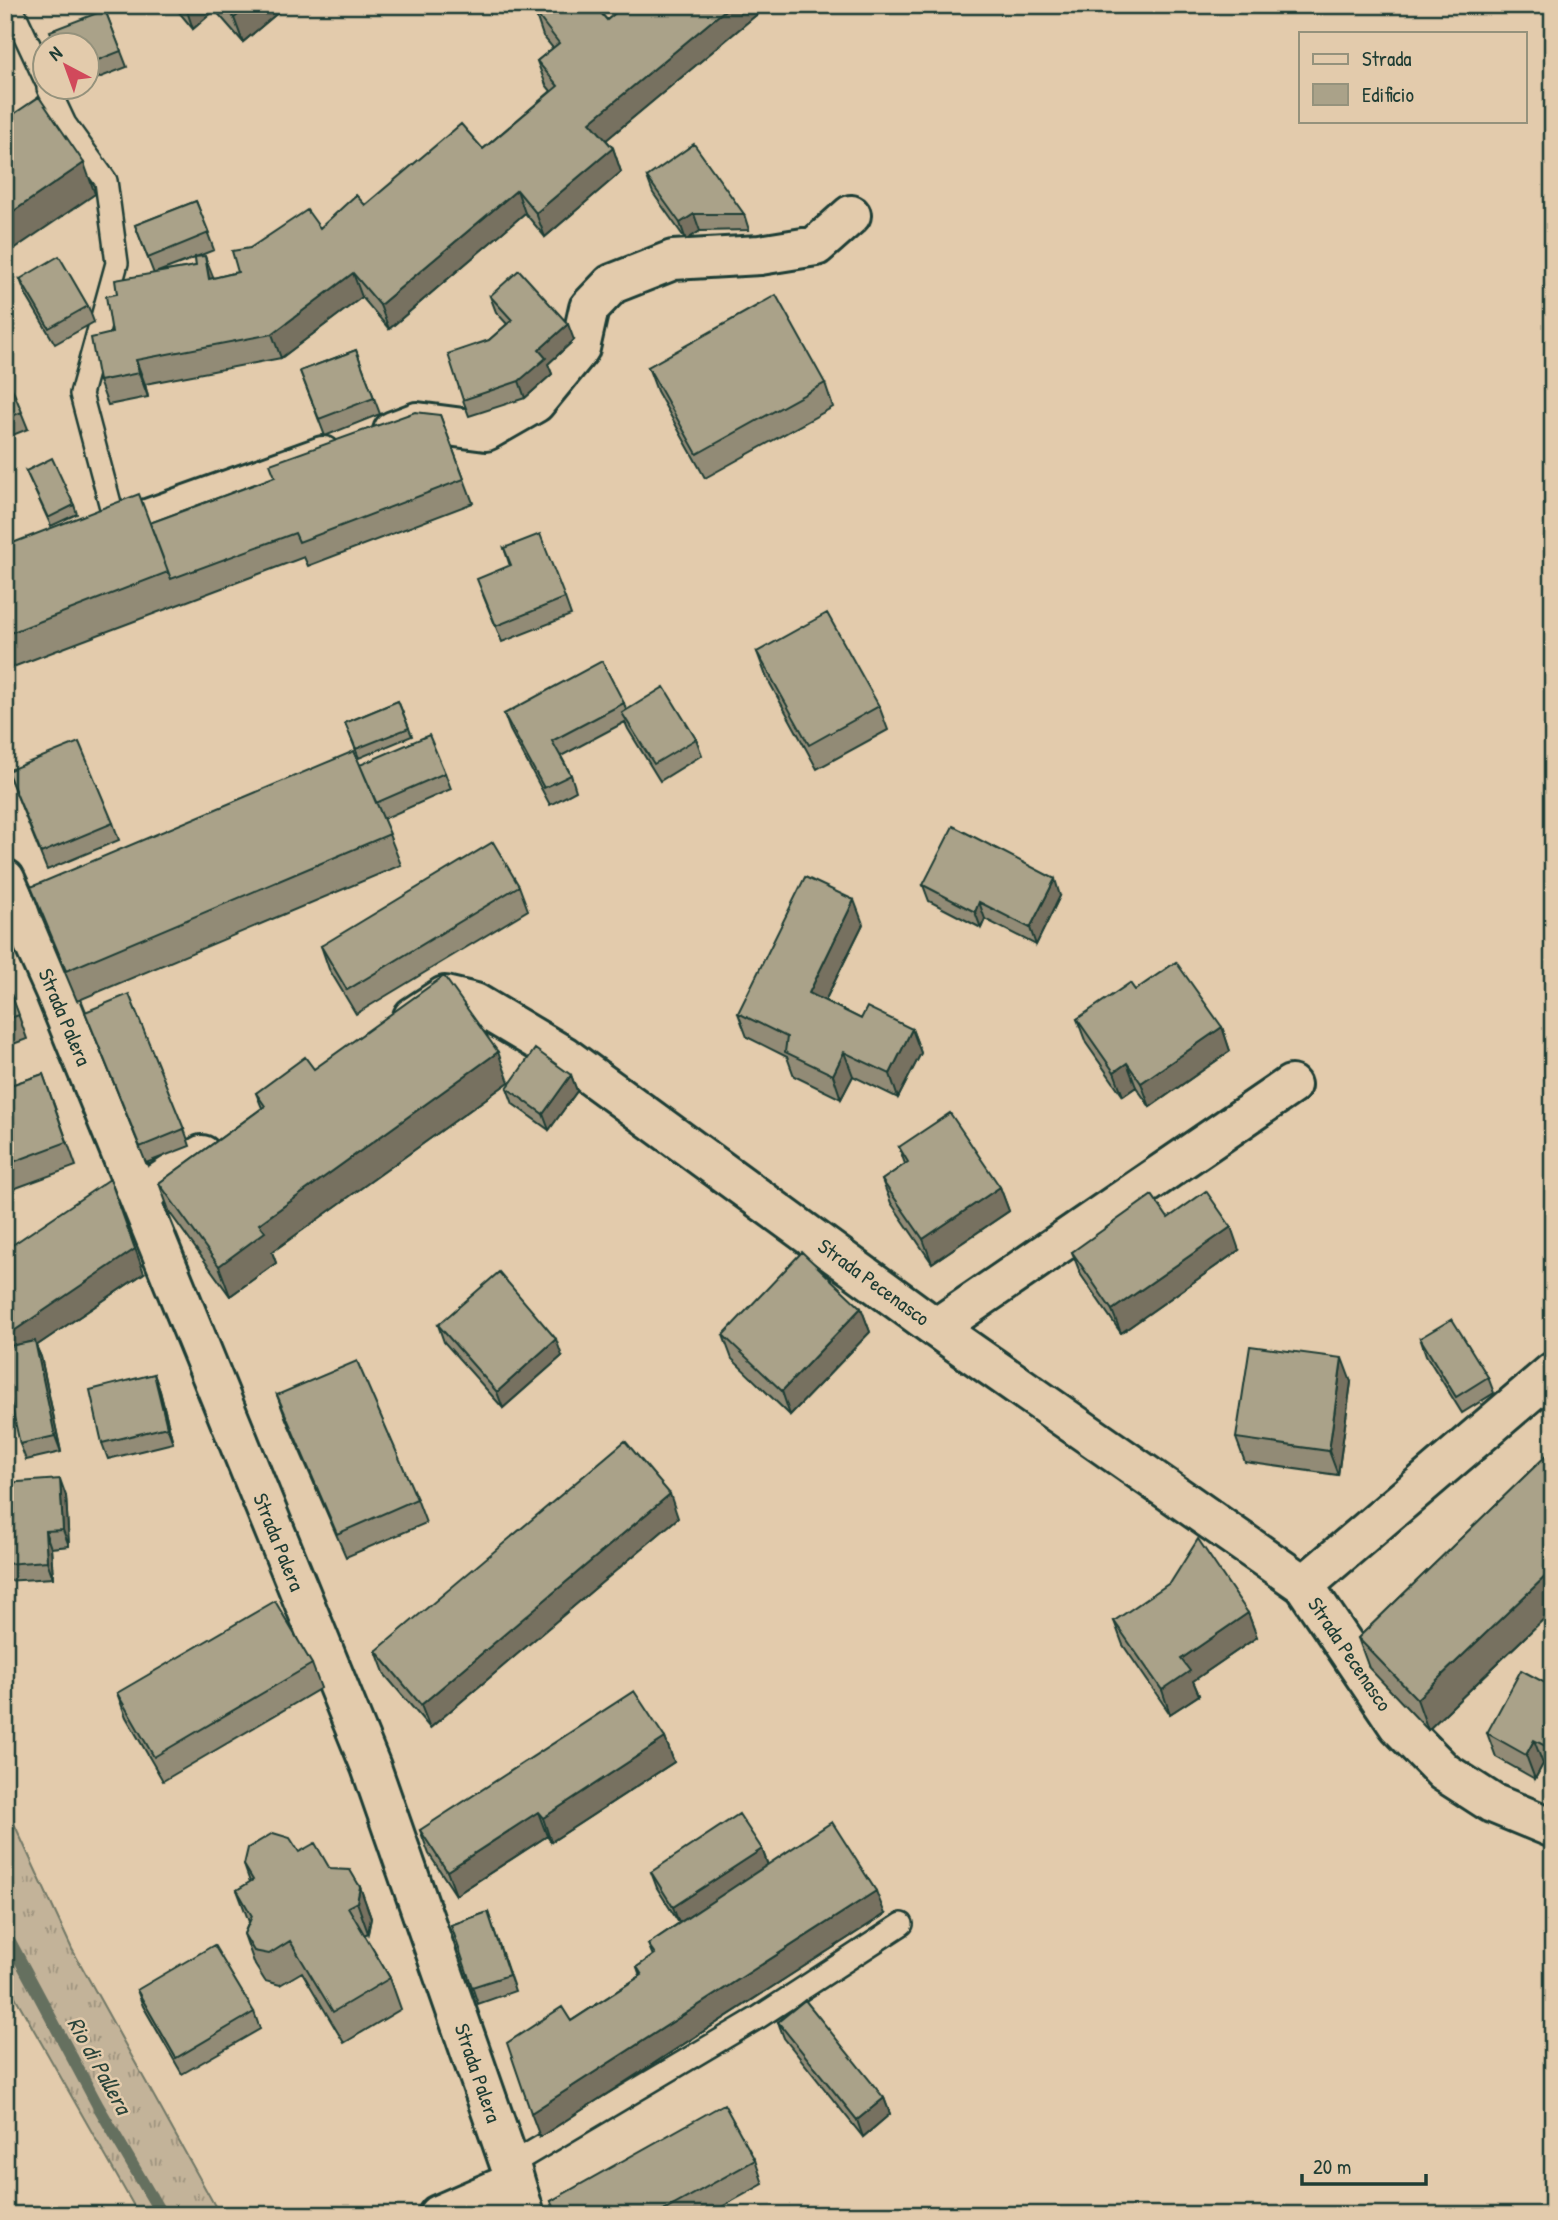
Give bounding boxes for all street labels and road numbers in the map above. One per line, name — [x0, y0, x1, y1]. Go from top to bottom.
street label: Strada Palera — [32, 964, 98, 1070]
street label: Strada Pecenasco — [812, 1232, 936, 1332]
street label: Strada Palera — [246, 1489, 312, 1595]
street label: Strada Pecenasco — [1301, 1591, 1399, 1717]
street label: Strada Palera — [448, 2020, 508, 2126]

